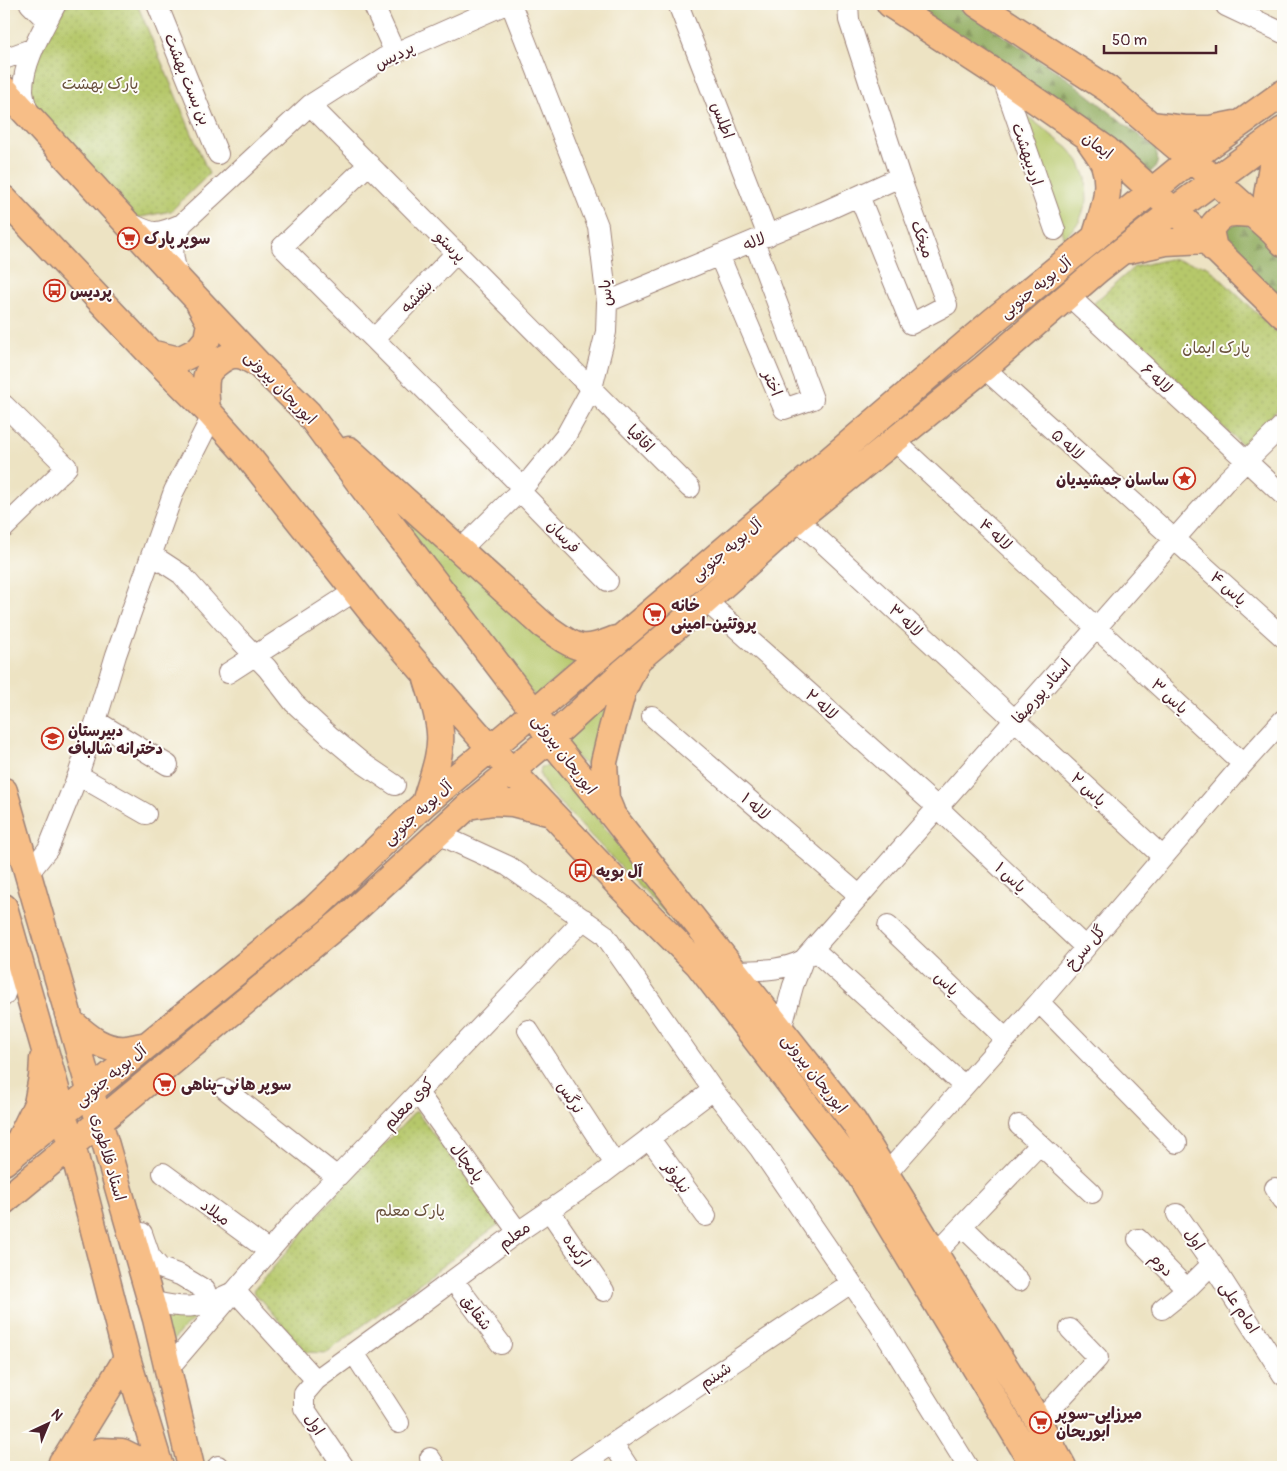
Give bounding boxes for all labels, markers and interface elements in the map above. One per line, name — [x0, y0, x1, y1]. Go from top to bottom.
scale bar — [1104, 22, 1217, 54]
street label: بن بست بهشت — [160, 30, 215, 128]
text: 50 m — [1112, 31, 1147, 50]
street label: پردیس — [371, 37, 418, 74]
park label: پارک بهشت — [62, 74, 138, 94]
street label: اطلس — [706, 99, 738, 141]
street label: اردیبهشت — [1007, 120, 1047, 188]
street label: ایمان — [1078, 128, 1117, 164]
street label: میخک — [906, 218, 938, 261]
supermarket icon: سوپر پارک — [116, 226, 140, 250]
street label: پرستو — [430, 226, 470, 266]
street label: لاله — [740, 228, 769, 255]
place label: سوپر پارک — [144, 229, 210, 249]
street label: آل بویه جنوبی — [996, 252, 1076, 323]
street label: بنفشه — [396, 276, 437, 317]
bus stop icon: پردیس — [42, 279, 66, 303]
street label: یاس — [595, 279, 617, 307]
place label: پردیس — [70, 282, 112, 302]
park label: پارک ایمان — [1182, 338, 1250, 358]
street label: ابوریحان بیرونی — [240, 346, 321, 429]
street label: لاله ۶ — [1136, 359, 1176, 398]
street label: اختر — [757, 366, 786, 399]
street label: اقاقیا — [622, 421, 658, 457]
street label: لاله ۵ — [1047, 425, 1088, 465]
place icon: ساسان جمشیدیان — [1173, 467, 1197, 491]
place label: ساسان جمشیدیان — [1056, 470, 1169, 490]
street label: آل بویه جنوبی — [687, 514, 767, 585]
street label: لاله ۴ — [975, 514, 1016, 555]
street label: فرسان — [542, 516, 584, 558]
street label: یاس ۴ — [1206, 567, 1251, 610]
place label: خانه پروتئین-امینی — [671, 596, 757, 634]
street label: لاله ۳ — [884, 600, 926, 641]
supermarket icon: خانه پروتئین-امینی — [643, 602, 667, 626]
street label: استاد پورصفا — [1008, 655, 1075, 728]
street label: یاس ۳ — [1147, 675, 1192, 719]
street label: لاله ۲ — [801, 685, 842, 724]
street label: ابوریحان بیرونی — [528, 711, 601, 799]
place label: دبیرستان دخترانه شالباف — [68, 721, 163, 759]
school or university icon: دبیرستان دخترانه شالباف — [40, 727, 64, 751]
street label: یاس ۲ — [1066, 768, 1110, 811]
street label: آل بویه جنوبی — [379, 776, 457, 849]
street label: لاله ۱ — [737, 789, 774, 825]
street label: یاس ۱ — [990, 858, 1030, 897]
bus stop icon: آل بویه — [568, 859, 592, 883]
place label: آل بویه — [596, 862, 643, 882]
street label: گل سرخ — [1061, 921, 1111, 974]
street label: یاس — [930, 967, 963, 1000]
street label: ابوریحان بیرونی — [777, 1030, 851, 1117]
street label: آل بویه جنوبی — [71, 1040, 151, 1111]
supermarket icon: سوپر هانی-پناهی — [153, 1072, 177, 1096]
street label: کوی معلم — [379, 1073, 440, 1135]
place label: سوپر هانی-پناهی — [181, 1075, 291, 1095]
street label: نرگس — [552, 1078, 588, 1117]
street label: استاد فلاطوری — [86, 1111, 130, 1203]
street label: پامچال — [446, 1139, 488, 1186]
street label: نیلوفر — [657, 1156, 694, 1198]
street label: میلاد — [197, 1195, 234, 1230]
park label: پارک معلم — [375, 1201, 445, 1223]
street label: معلم — [495, 1217, 536, 1256]
street label: اول — [1180, 1225, 1209, 1254]
street label: ارکیده — [558, 1230, 595, 1271]
street label: دوم — [1144, 1248, 1178, 1282]
street label: امام علی — [1213, 1278, 1263, 1338]
street label: شقایق — [456, 1291, 496, 1334]
street label: شبنم — [696, 1358, 736, 1395]
north arrow — [22, 1398, 72, 1448]
place label: میرزایی-سوپر ابوریحان — [1054, 1404, 1142, 1442]
text: N — [47, 1406, 66, 1424]
street label: اول — [300, 1410, 329, 1439]
supermarket icon: میرزایی-سوپر ابوریحان — [1028, 1410, 1052, 1434]

